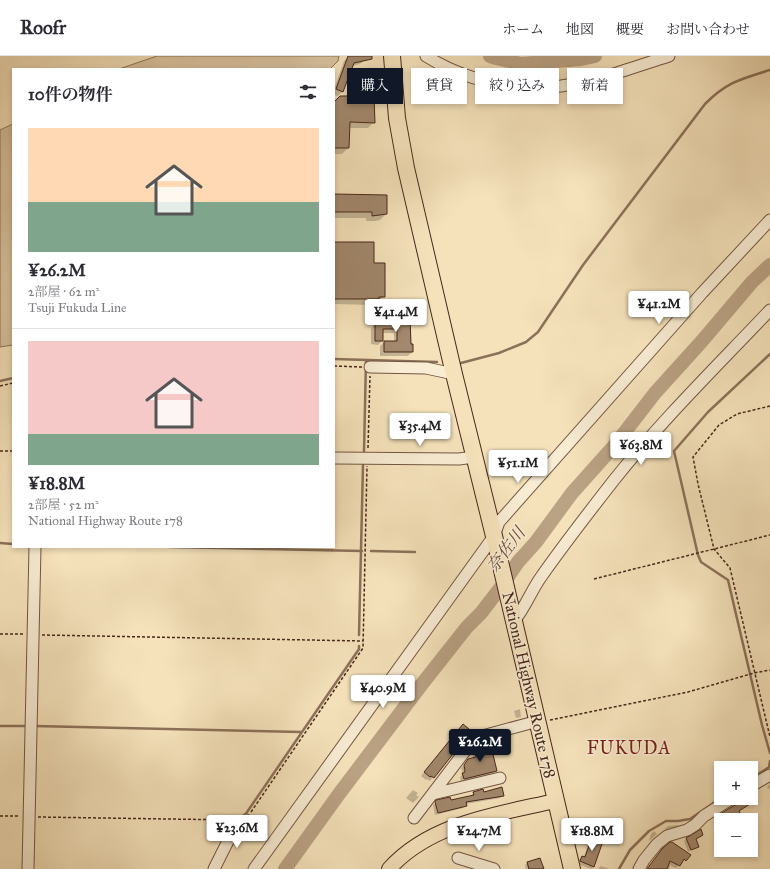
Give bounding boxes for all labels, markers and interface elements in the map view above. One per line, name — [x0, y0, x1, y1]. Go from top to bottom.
text: Roofr — [20, 16, 66, 39]
text: ホーム — [502, 21, 544, 38]
text: 地図 — [566, 21, 594, 38]
text: 概要 — [616, 21, 644, 38]
text: お問い合わせ — [666, 21, 750, 38]
chip: 購入 — [347, 68, 403, 104]
chip: 賃貸 — [411, 68, 467, 104]
chip: 絞り込み — [475, 68, 559, 104]
chip: 新着 — [567, 68, 623, 104]
icon: filters — [297, 81, 319, 103]
text: 10件の物件 — [28, 84, 113, 105]
icon: home — [138, 154, 210, 226]
text: ¥26.2M — [28, 260, 86, 281]
text: 2部屋 · 62 m² — [28, 284, 99, 300]
pin: ¥41.2M — [626, 291, 692, 325]
text: ¥41.2M — [637, 296, 681, 312]
pin: ¥41.4M — [363, 299, 429, 333]
text: Tsuji Fukuda Line — [28, 300, 126, 316]
text: ¥41.4M — [374, 304, 418, 320]
icon: home — [138, 367, 210, 439]
pin: ¥35.4M — [387, 413, 453, 447]
text: ¥35.4M — [399, 418, 441, 434]
pin: ¥63.8M — [608, 432, 674, 466]
text: ¥63.8M — [619, 437, 663, 453]
pin: ¥51.1M — [485, 450, 551, 484]
text: ¥51.1M — [498, 455, 538, 471]
text: ¥18.8M — [28, 473, 85, 494]
text: 2部屋 · 52 m² — [28, 497, 99, 513]
text: National Highway Route 178 — [28, 513, 183, 529]
water label: 奈佐川 — [482, 522, 531, 577]
street label: National Highway Route 178 — [497, 590, 560, 780]
pin: ¥40.9M — [350, 675, 416, 709]
text: ¥40.9M — [360, 680, 406, 696]
pin: ¥26.2M — [447, 729, 513, 763]
text: ¥26.2M — [458, 734, 502, 750]
district label: FUKUDA — [587, 737, 671, 759]
map controls — [714, 761, 758, 857]
button: + — [714, 761, 758, 805]
button: − — [714, 813, 758, 857]
pin: ¥23.6M — [204, 815, 270, 849]
pin: ¥24.7M — [446, 818, 512, 852]
pin: ¥18.8M — [559, 818, 625, 852]
text: ¥23.6M — [216, 820, 258, 836]
text: ¥24.7M — [457, 823, 501, 839]
text: ¥18.8M — [570, 823, 614, 839]

